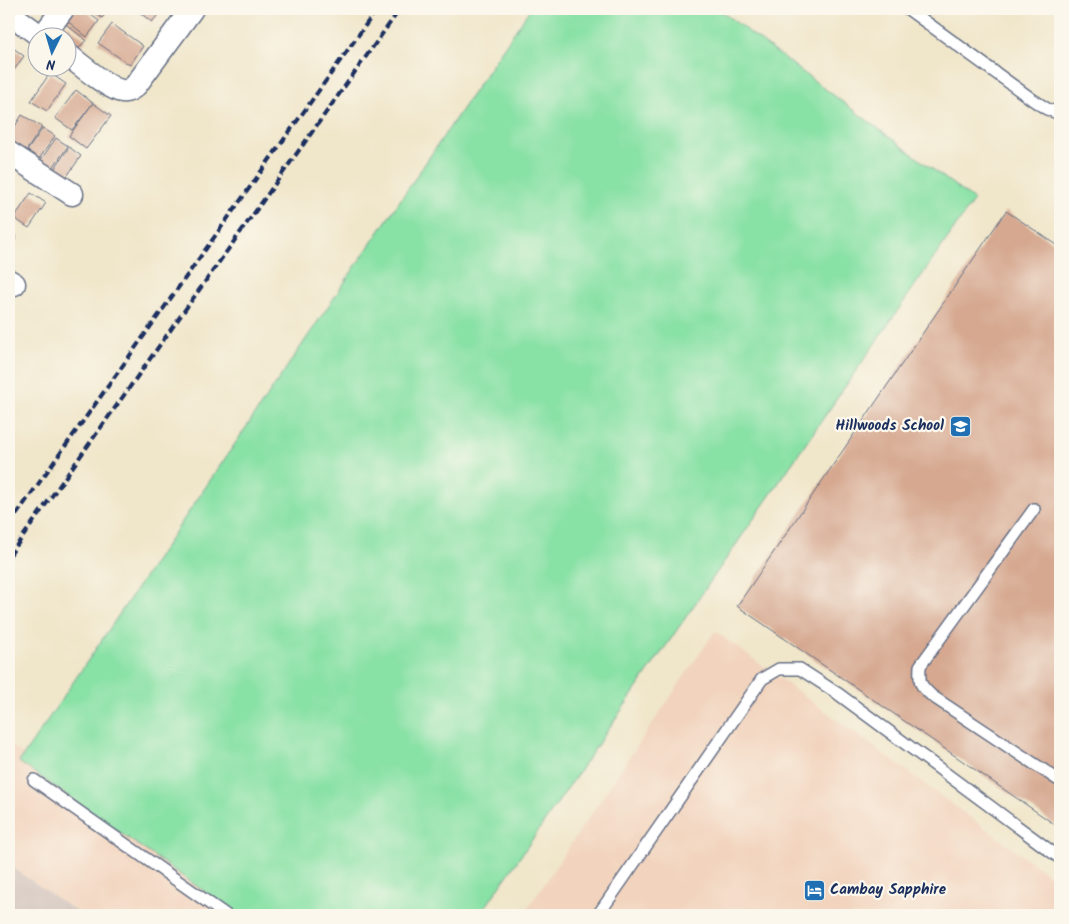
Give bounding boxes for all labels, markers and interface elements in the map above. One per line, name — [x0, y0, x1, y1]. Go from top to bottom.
north arrow — [28, 28, 78, 78]
text: N — [45, 53, 56, 75]
place label: Hillwoods School — [835, 414, 944, 438]
school or university icon: Hillwoods School — [948, 414, 972, 438]
hotel icon: Cambay Sapphire — [802, 878, 826, 902]
place label: Cambay Sapphire — [830, 878, 947, 902]

